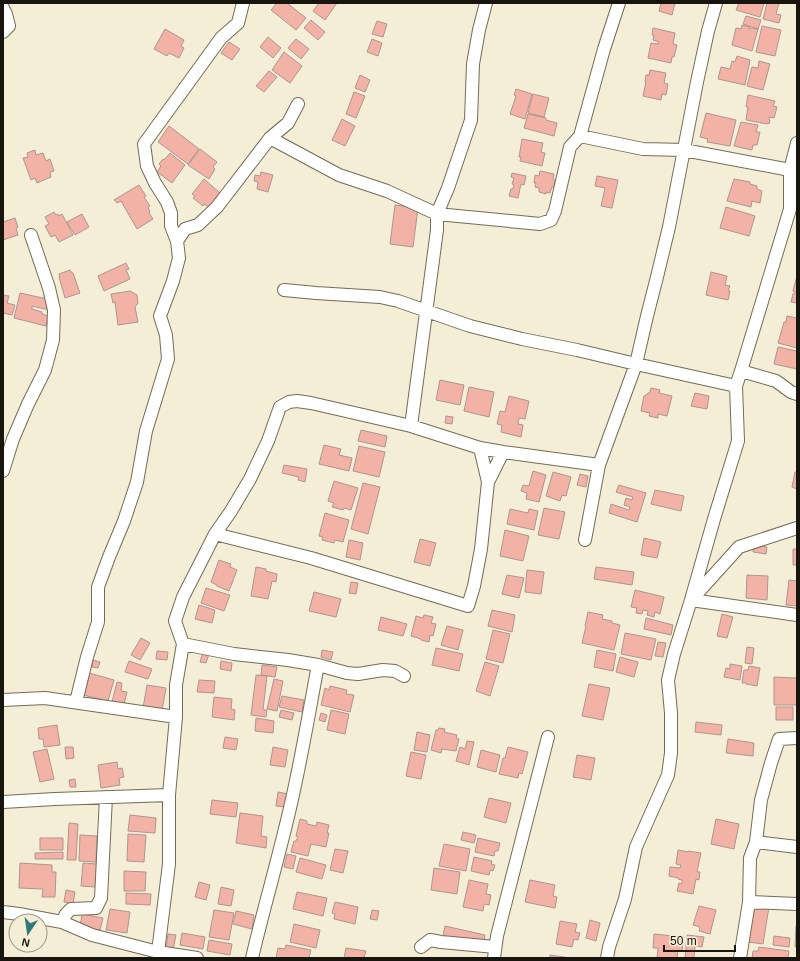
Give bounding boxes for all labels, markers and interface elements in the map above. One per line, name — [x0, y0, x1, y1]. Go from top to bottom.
north arrow — [8, 913, 48, 953]
scale bar — [664, 927, 735, 953]
text: 50 m — [670, 934, 697, 948]
text: N — [20, 936, 31, 949]

